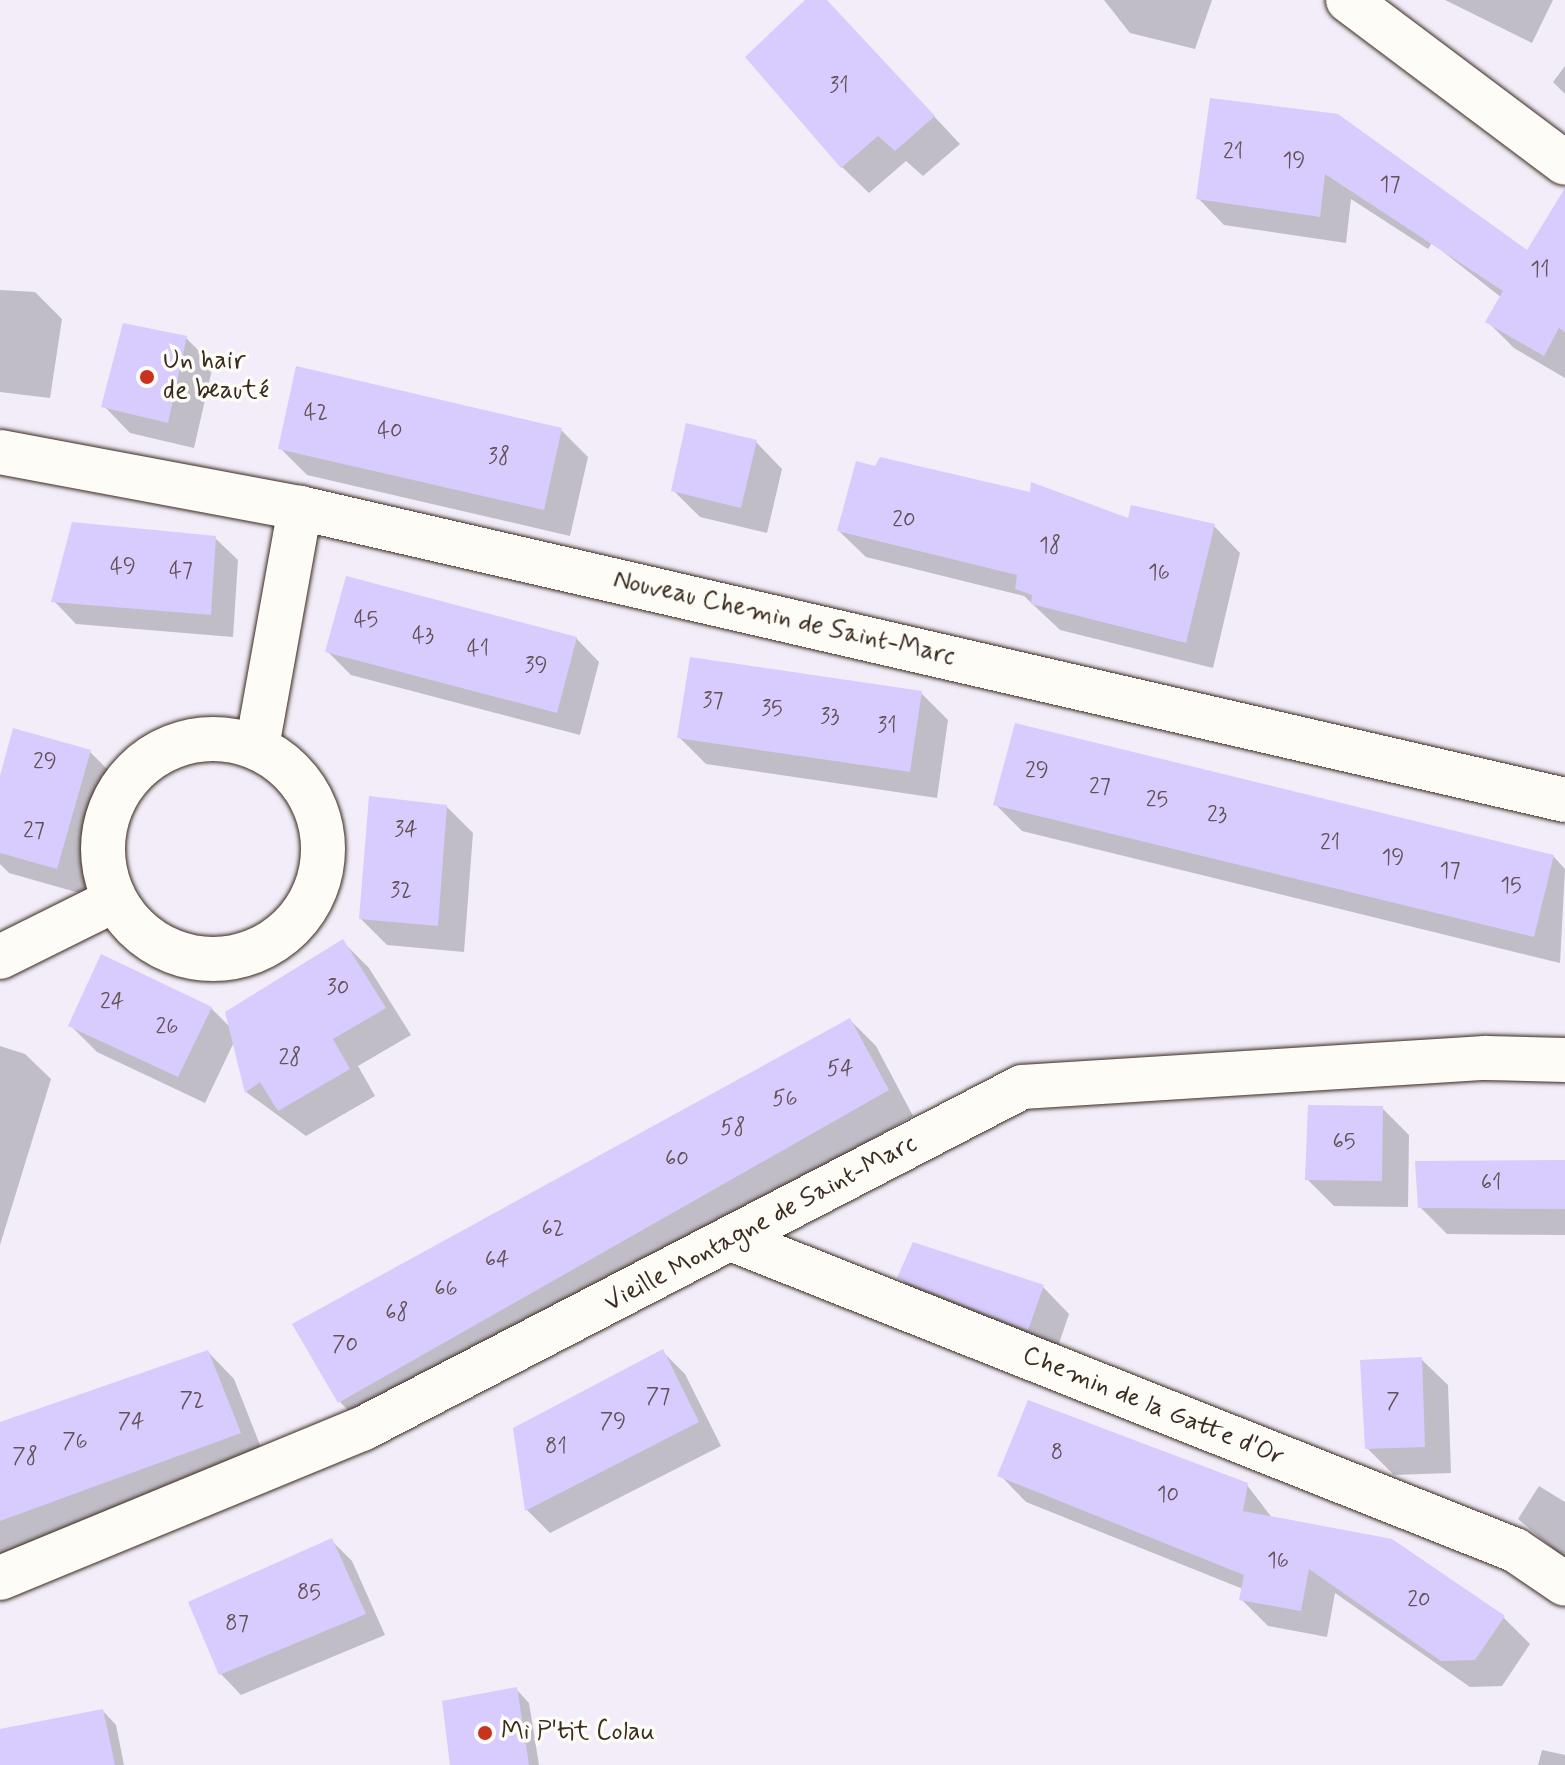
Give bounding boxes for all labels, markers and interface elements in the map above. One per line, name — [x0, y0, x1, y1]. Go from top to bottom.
house number: 31 — [829, 74, 849, 100]
house number: 21 — [1223, 140, 1243, 166]
house number: 19 — [1283, 149, 1305, 175]
house number: 17 — [1380, 173, 1400, 199]
house number: 11 — [1530, 258, 1550, 284]
place label: Un hair de beauté — [163, 346, 269, 408]
marker: Un hair de beauté — [138, 368, 156, 386]
house number: 42 — [304, 401, 328, 427]
house number: 40 — [377, 419, 403, 445]
house number: 38 — [488, 445, 510, 471]
house number: 20 — [892, 508, 916, 534]
house number: 18 — [1039, 534, 1061, 560]
house number: 49 — [110, 555, 136, 581]
house number: 47 — [169, 559, 193, 585]
house number: 16 — [1148, 561, 1170, 587]
street label: Nouveau Chemin de Saint-Marc — [609, 564, 959, 674]
house number: 45 — [354, 608, 378, 634]
house number: 43 — [412, 624, 434, 650]
house number: 41 — [467, 637, 489, 663]
house number: 39 — [524, 654, 548, 680]
house number: 37 — [702, 689, 724, 715]
house number: 35 — [761, 697, 783, 723]
house number: 33 — [820, 705, 840, 731]
house number: 31 — [877, 714, 897, 740]
house number: 29 — [33, 750, 57, 776]
house number: 29 — [1025, 759, 1049, 785]
house number: 27 — [1089, 775, 1111, 801]
house number: 25 — [1146, 788, 1168, 814]
house number: 23 — [1207, 803, 1227, 829]
house number: 34 — [394, 818, 418, 844]
house number: 27 — [23, 819, 45, 845]
house number: 21 — [1320, 831, 1340, 857]
house number: 19 — [1382, 846, 1404, 872]
house number: 17 — [1440, 859, 1460, 885]
house number: 15 — [1500, 874, 1522, 900]
house number: 32 — [390, 879, 412, 905]
house number: 30 — [327, 976, 349, 1002]
house number: 24 — [100, 990, 124, 1016]
house number: 26 — [156, 1015, 178, 1041]
house number: 28 — [279, 1046, 301, 1072]
house number: 54 — [827, 1057, 853, 1083]
house number: 56 — [772, 1087, 798, 1113]
house number: 58 — [720, 1116, 746, 1142]
street label: Vieille Montagne de Saint-Marc — [598, 1128, 924, 1320]
house number: 65 — [1333, 1130, 1355, 1156]
house number: 60 — [665, 1147, 689, 1173]
house number: 61 — [1481, 1171, 1501, 1197]
house number: 62 — [542, 1217, 564, 1243]
house number: 64 — [485, 1248, 509, 1274]
house number: 66 — [434, 1277, 458, 1303]
house number: 68 — [385, 1301, 409, 1327]
house number: 70 — [332, 1333, 358, 1359]
street label: Chemin de la Gatte d'Or — [1018, 1340, 1288, 1474]
house number: 77 — [646, 1385, 670, 1411]
house number: 72 — [180, 1389, 204, 1415]
house number: 7 — [1386, 1390, 1400, 1416]
house number: 74 — [118, 1410, 144, 1436]
house number: 79 — [600, 1410, 626, 1436]
house number: 76 — [62, 1430, 88, 1456]
house number: 81 — [545, 1435, 567, 1461]
house number: 8 — [1051, 1441, 1063, 1467]
house number: 78 — [12, 1445, 38, 1471]
house number: 10 — [1157, 1483, 1179, 1509]
house number: 16 — [1267, 1549, 1289, 1575]
house number: 85 — [297, 1581, 321, 1607]
house number: 20 — [1407, 1588, 1431, 1614]
house number: 87 — [225, 1612, 249, 1638]
place label: Mi P'tit Colau — [501, 1717, 660, 1749]
marker: Mi P'tit Colau — [476, 1724, 494, 1742]

